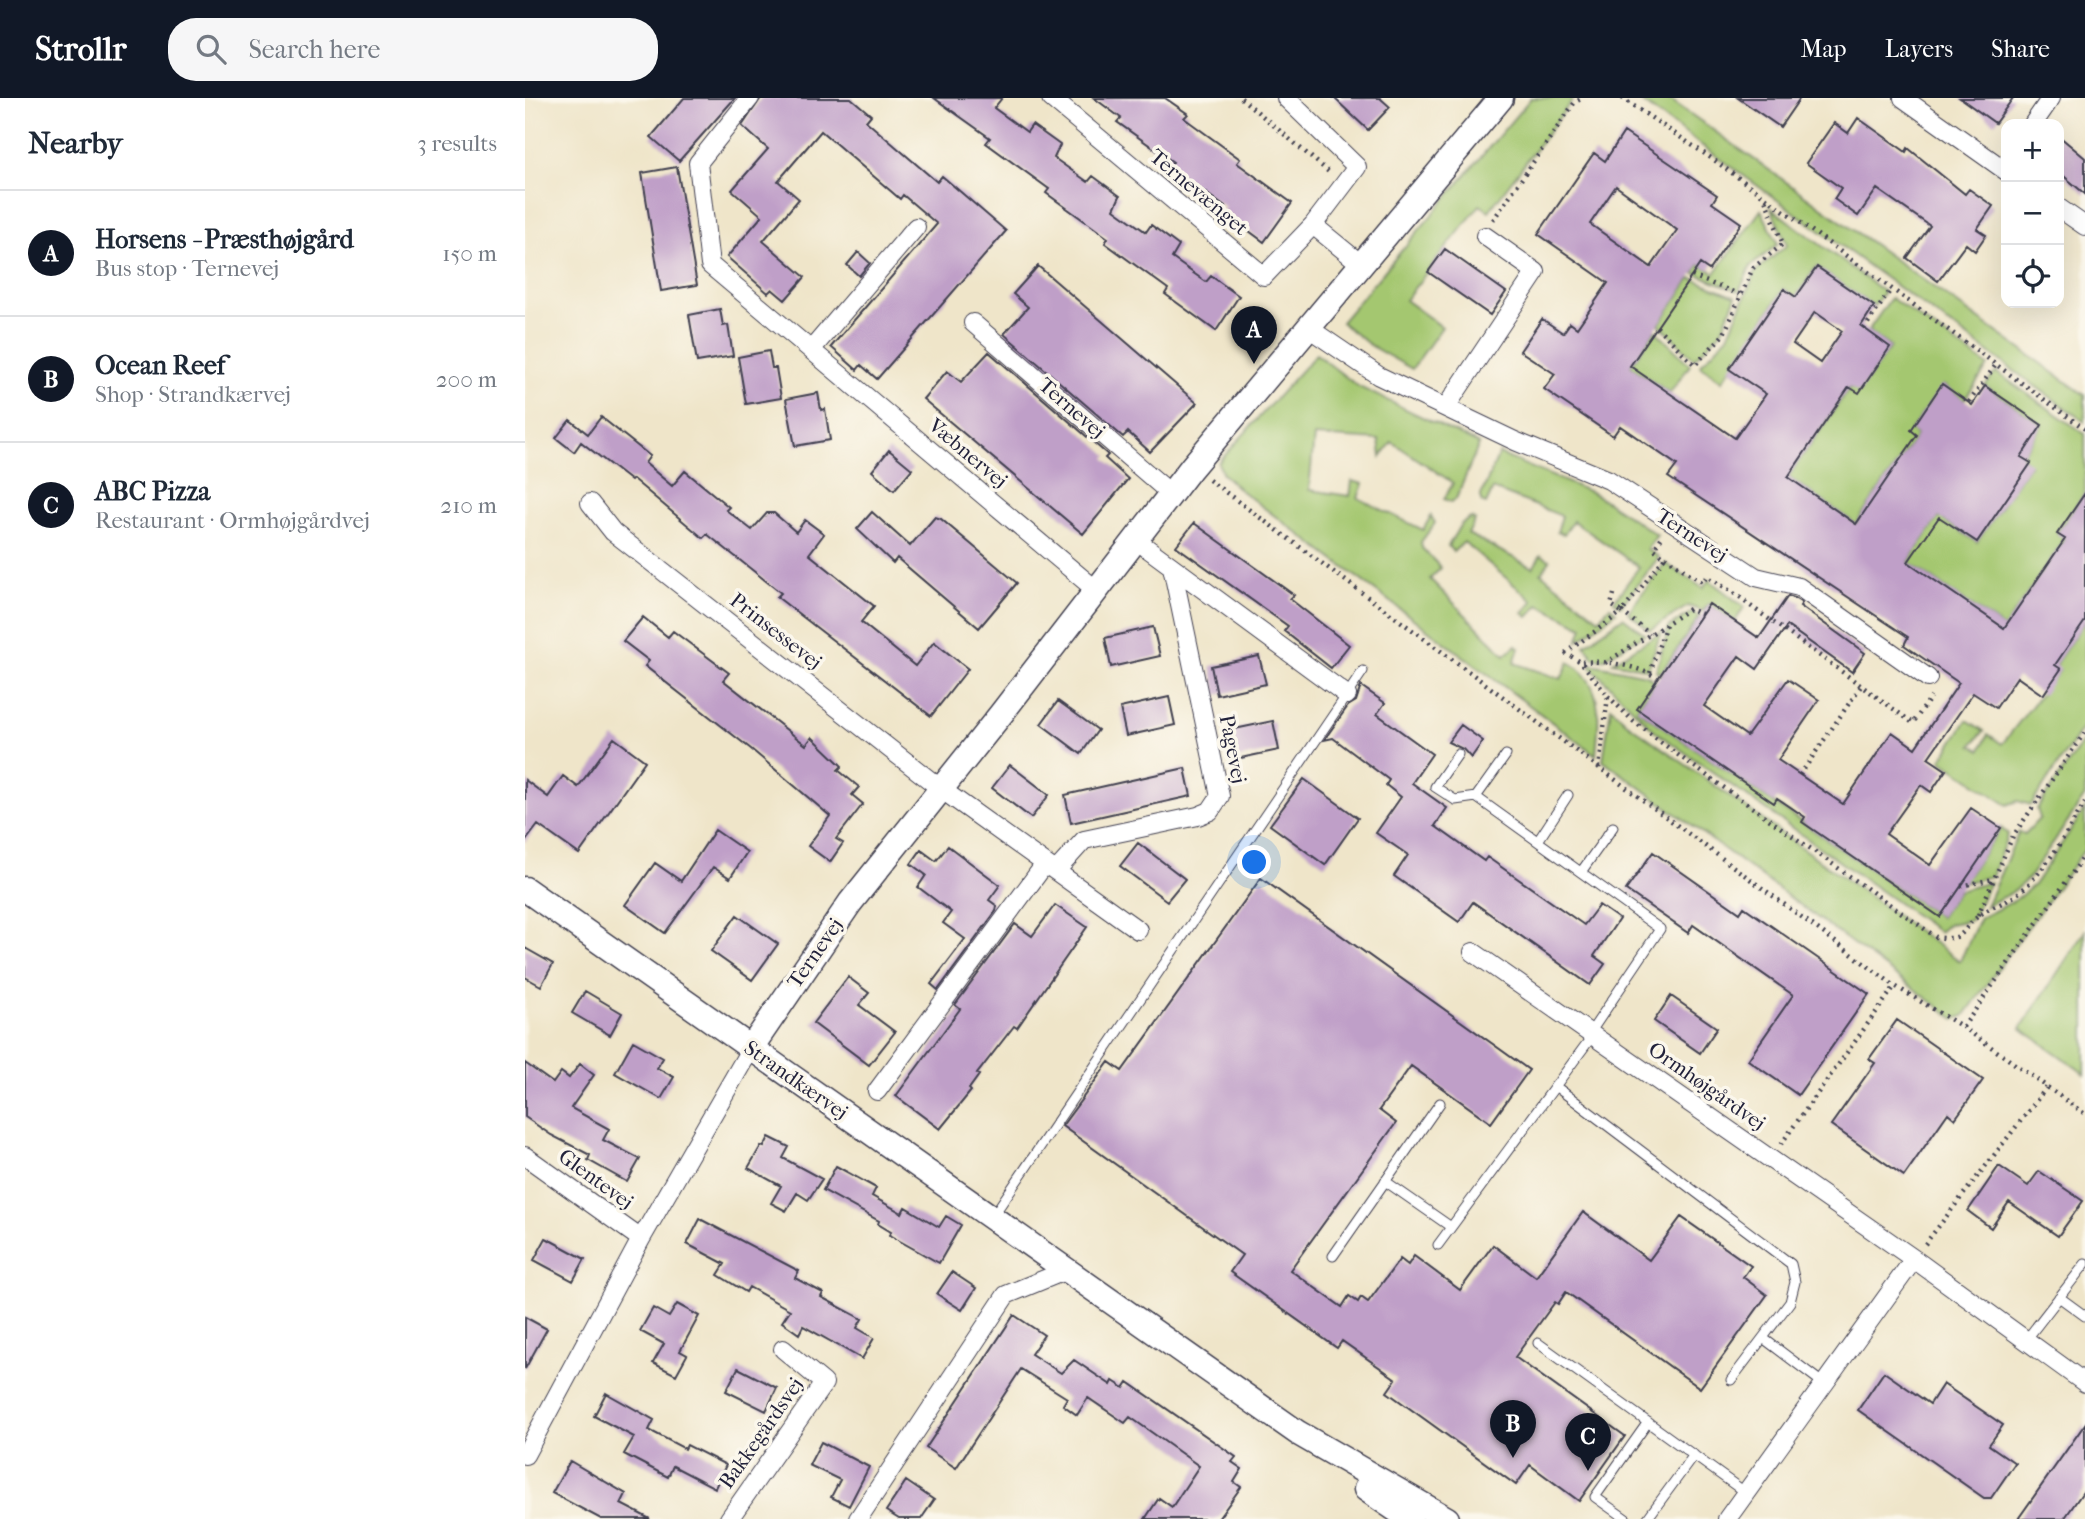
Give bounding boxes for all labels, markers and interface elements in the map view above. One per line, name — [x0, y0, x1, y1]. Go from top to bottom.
search box — [168, 18, 658, 81]
text: Strollr — [35, 30, 126, 69]
icon: search — [192, 30, 230, 68]
text: Search here — [248, 34, 380, 65]
text: Map — [1801, 35, 1847, 63]
text: Layers — [1885, 35, 1953, 63]
text: Share — [1991, 35, 2050, 63]
map controls — [2001, 119, 2064, 308]
button: + — [2001, 119, 2064, 182]
text: Nearby — [28, 126, 123, 161]
text: 3 results — [417, 130, 497, 157]
street label: Ternevænget — [1145, 144, 1253, 240]
button: − — [2001, 182, 2064, 245]
text: Horsens - Præsthøjgård — [95, 224, 354, 255]
text: A — [44, 240, 58, 267]
text: 150 m — [442, 240, 497, 267]
button: locate — [2001, 245, 2064, 308]
text: Bus stop · Ternevej — [95, 255, 279, 282]
pin: A — [1231, 306, 1277, 364]
text: Ocean Reef — [95, 350, 225, 381]
text: B — [44, 366, 58, 393]
text: 200 m — [436, 366, 497, 393]
street label: Ternevej — [1034, 373, 1110, 443]
text: Shop · Strandkærvej — [95, 381, 291, 408]
street label: Væbnervej — [923, 412, 1012, 493]
text: ABC Pizza — [95, 476, 210, 507]
text: C — [43, 492, 59, 519]
text: 210 m — [440, 492, 497, 519]
street label: Ternevej — [1652, 503, 1732, 567]
text: Restaurant · Ormhøjgårdvej — [95, 507, 370, 534]
street label: Prinsessevej — [725, 588, 827, 674]
street label: Pagevej — [1215, 713, 1251, 785]
your location — [1237, 845, 1271, 879]
street label: Ternevej — [782, 913, 848, 993]
street label: Strandkærvej — [740, 1035, 852, 1125]
street label: Ormhøjgårdvej — [1644, 1037, 1770, 1135]
street label: Glentevej — [554, 1144, 638, 1214]
street label: Bakkegårdsvej — [714, 1373, 808, 1493]
pin: B — [1490, 1400, 1536, 1458]
pin: C — [1565, 1413, 1611, 1471]

